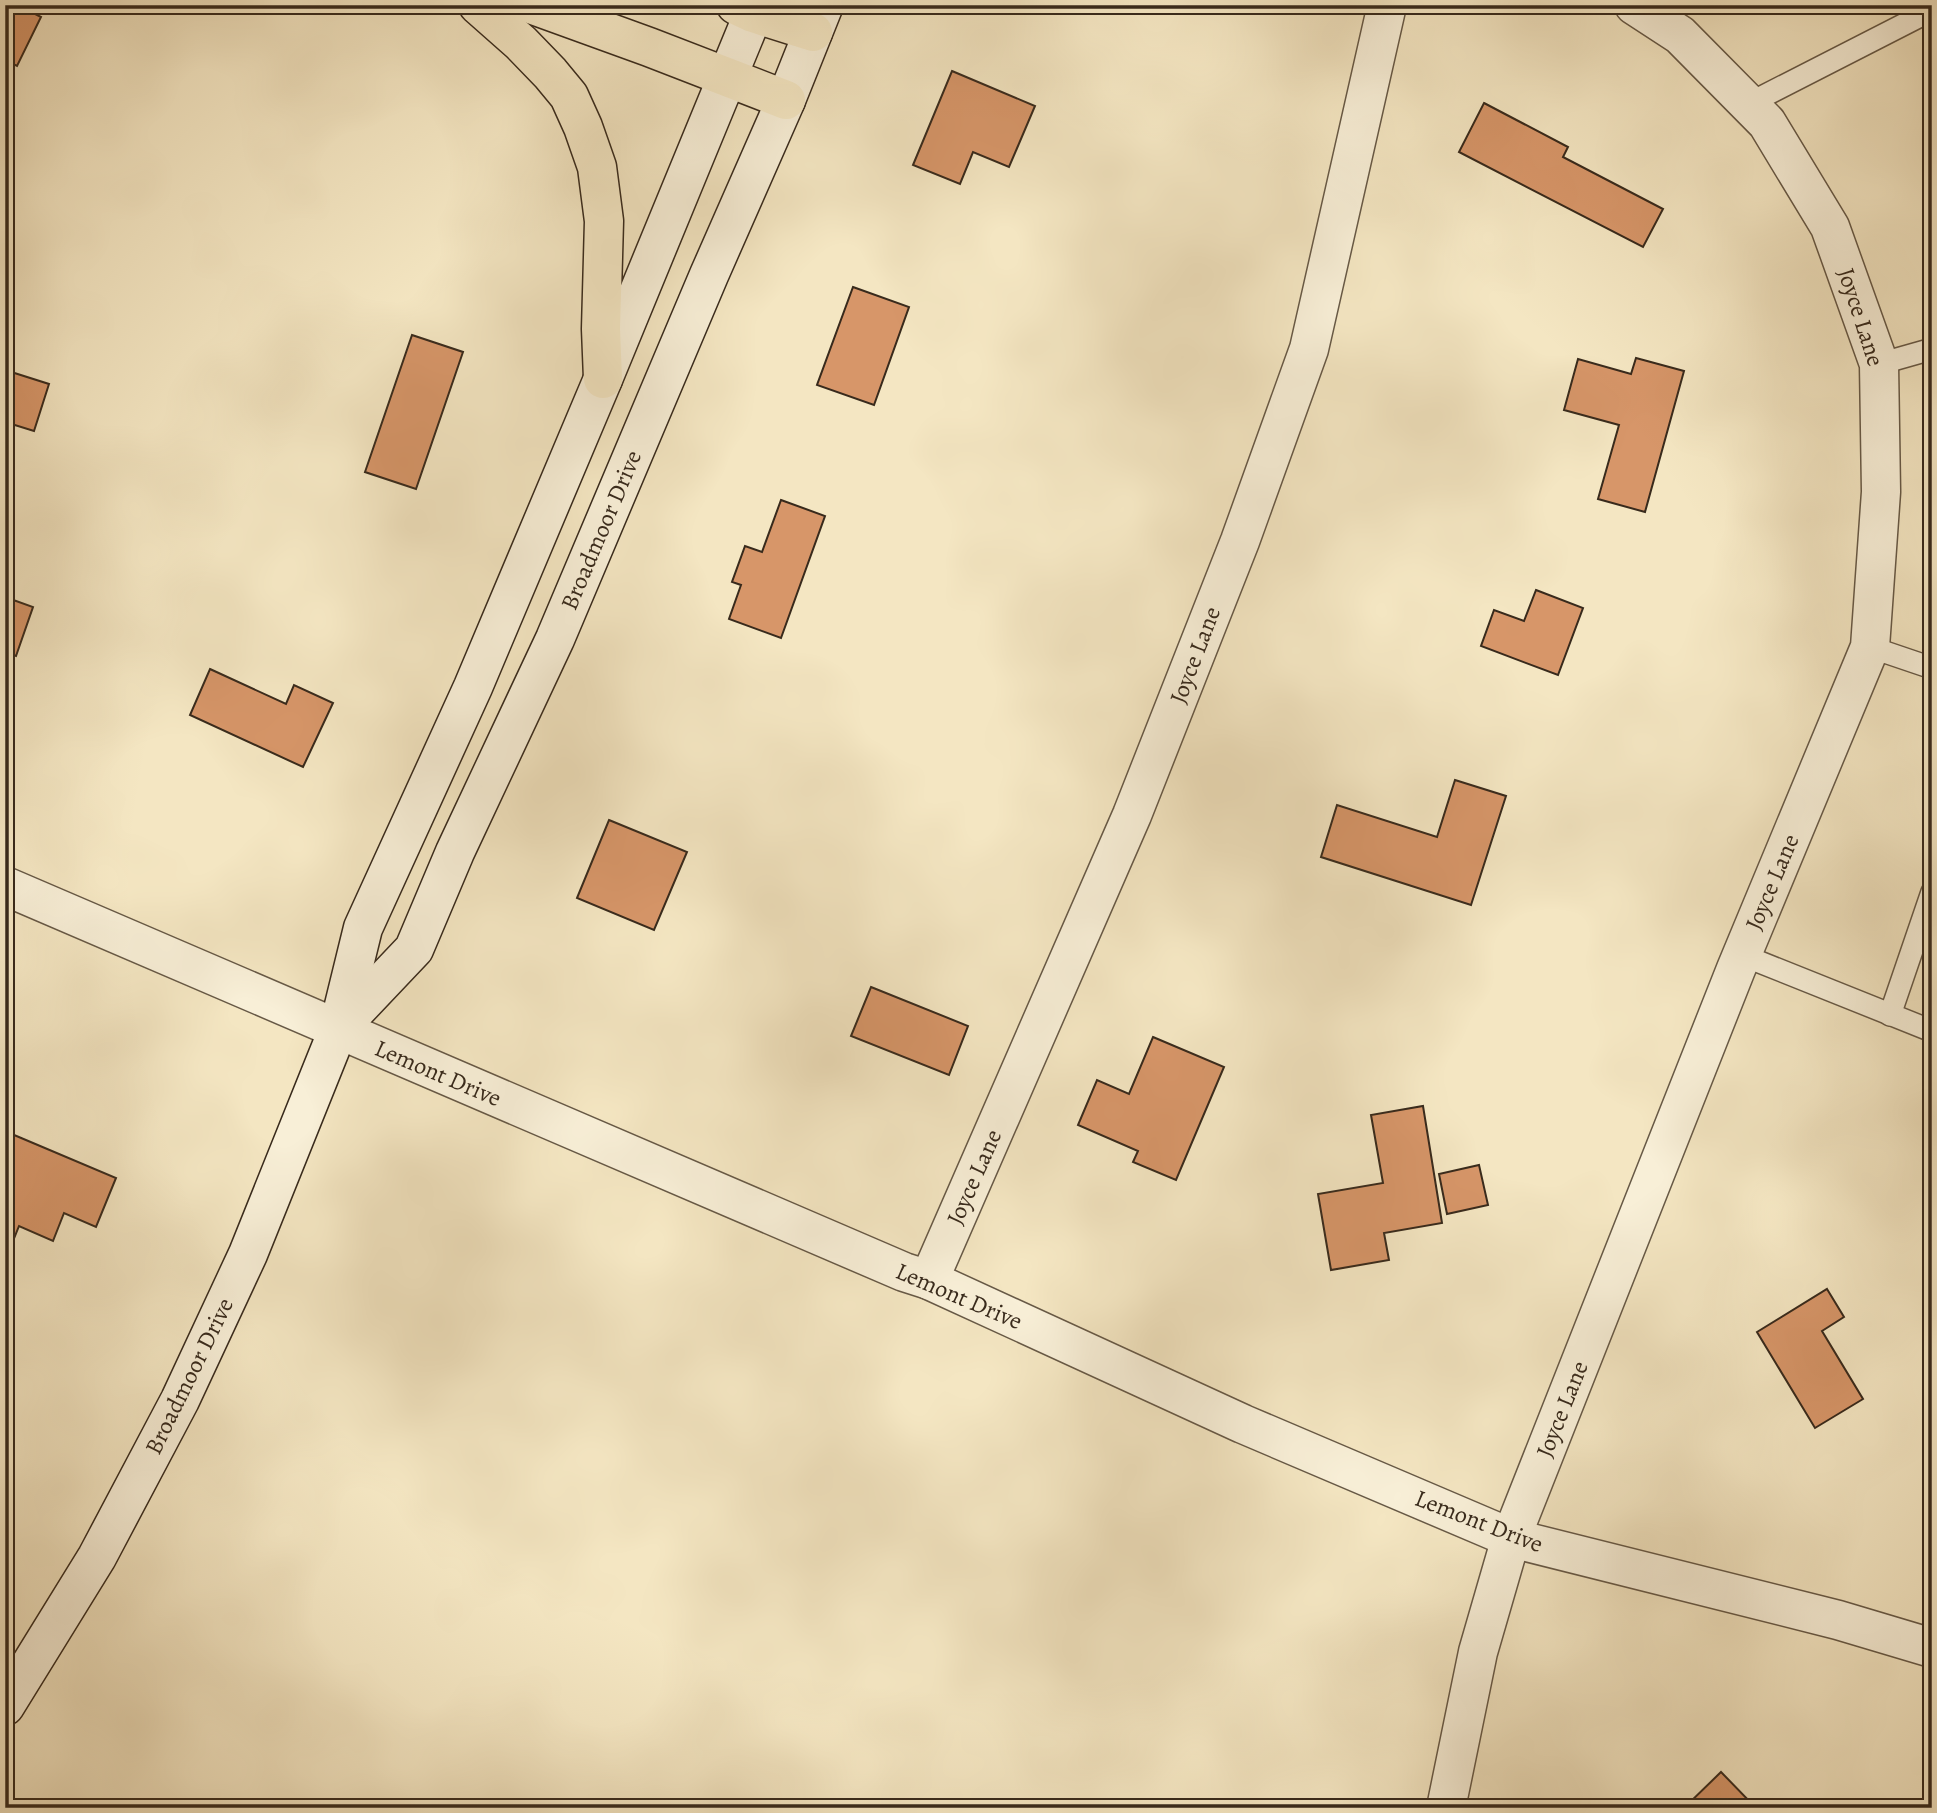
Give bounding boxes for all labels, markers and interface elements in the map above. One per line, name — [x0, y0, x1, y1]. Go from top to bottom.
street label: Joyce Lane — [1830, 264, 1892, 370]
street label: Broadmoor Drive — [553, 445, 649, 615]
street label: Joyce Lane — [1162, 602, 1228, 708]
street label: Joyce Lane — [1737, 829, 1807, 935]
street label: Lemont Drive — [370, 1032, 506, 1114]
street label: Joyce Lane — [939, 1124, 1009, 1230]
street label: Lemont Drive — [891, 1255, 1027, 1337]
street label: Broadmoor Drive — [137, 1292, 241, 1460]
street label: Joyce Lane — [1528, 1356, 1596, 1462]
street label: Lemont Drive — [1410, 1482, 1548, 1560]

